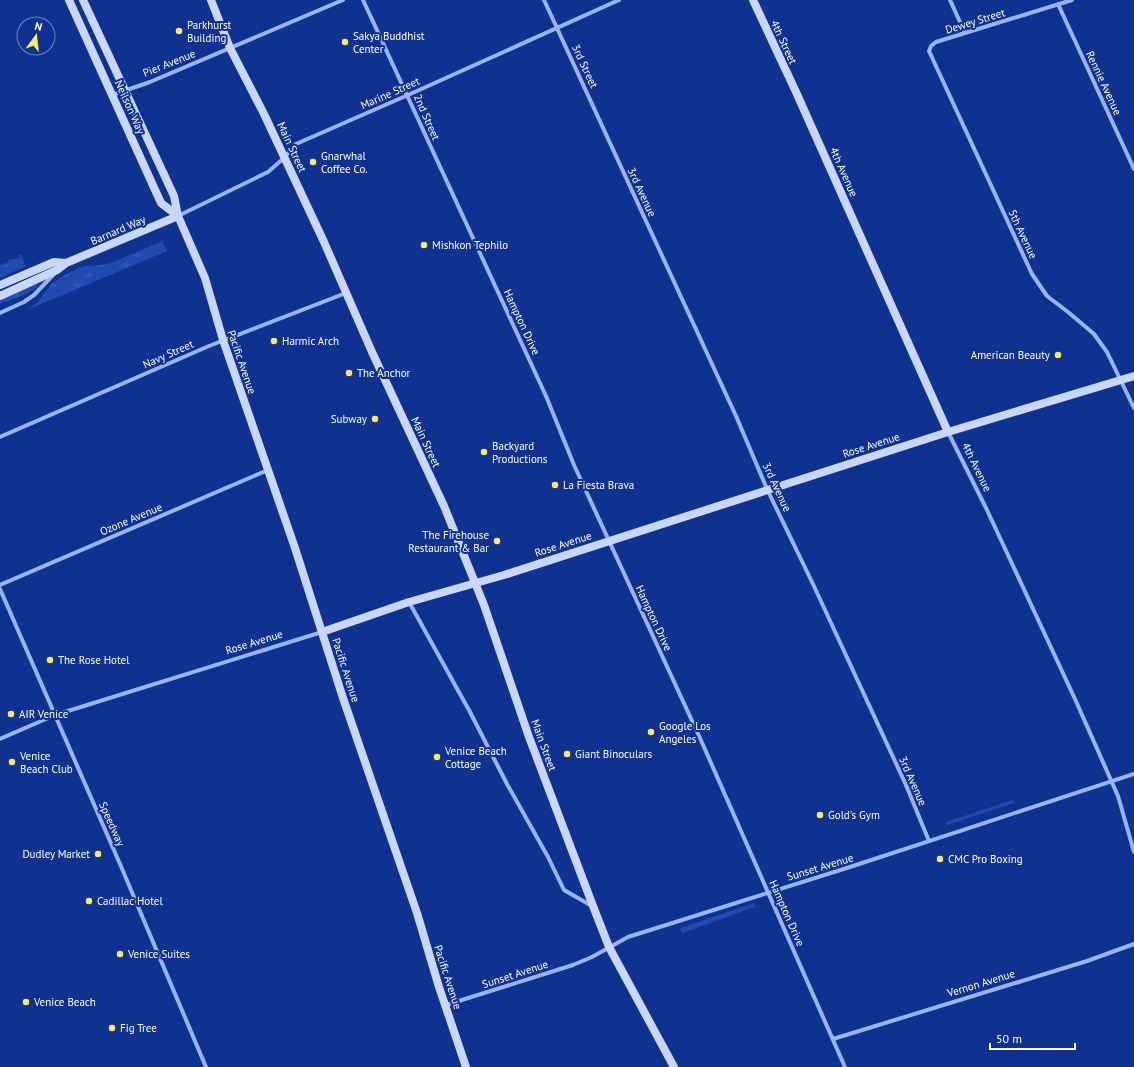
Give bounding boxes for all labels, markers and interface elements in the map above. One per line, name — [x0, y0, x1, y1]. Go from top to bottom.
street label: Dewey Street — [943, 5, 1007, 37]
north arrow — [16, 16, 56, 56]
place label: Parkhurst Building — [187, 18, 232, 45]
street label: 4th Street — [768, 18, 800, 66]
text: N — [33, 19, 44, 34]
marker: Parkhurst Building — [174, 26, 184, 36]
place label: Sakya Buddhist Center — [353, 29, 425, 56]
marker: Sakya Buddhist Center — [340, 37, 350, 47]
street label: 3rd Street — [569, 42, 601, 90]
street label: Pier Avenue — [141, 46, 198, 80]
street label: Rennie Avenue — [1083, 49, 1125, 118]
street label: Marine Street — [358, 74, 422, 112]
street label: Neilson Way — [112, 78, 148, 137]
street label: 2nd Street — [411, 92, 443, 142]
street label: Main Street — [274, 120, 310, 175]
street label: 4th Avenue — [827, 145, 861, 199]
place label: Gnarwhal Coffee Co. — [321, 149, 368, 176]
marker: Gnarwhal Coffee Co. — [308, 157, 318, 167]
street label: 3rd Avenue — [625, 165, 660, 219]
street label: 5th Avenue — [1006, 207, 1041, 261]
street label: Barnard Way — [88, 212, 149, 248]
place label: Mishkon Tephilo — [432, 238, 508, 252]
marker: Mishkon Tephilo — [419, 240, 429, 250]
street label: Hampton Drive — [501, 287, 543, 357]
street label: Pacific Avenue — [225, 328, 260, 396]
place label: Harmic Arch — [282, 334, 339, 348]
marker: Harmic Arch — [269, 336, 279, 346]
street label: Navy Street — [140, 337, 196, 371]
place label: American Beauty — [971, 348, 1051, 362]
marker: American Beauty — [1053, 350, 1063, 360]
place label: The Anchor — [357, 366, 411, 380]
marker: The Anchor — [344, 368, 354, 378]
place label: Subway — [331, 412, 368, 426]
marker: Subway — [370, 414, 380, 424]
street label: Main Street — [408, 415, 444, 470]
street label: Rose Avenue — [841, 429, 902, 461]
place label: Backyard Productions — [492, 439, 548, 466]
street label: 4th Avenue — [959, 440, 995, 494]
marker: Backyard Productions — [479, 447, 489, 457]
street label: 3rd Avenue — [760, 460, 795, 514]
place label: La Fiesta Brava — [563, 478, 634, 492]
marker: La Fiesta Brava — [550, 480, 560, 490]
street label: Ozone Avenue — [98, 499, 165, 538]
place label: The Firehouse Restaurant & Bar — [408, 528, 489, 555]
street label: Rose Avenue — [533, 528, 594, 560]
marker: The Firehouse Restaurant & Bar — [492, 536, 502, 546]
street label: Hampton Drive — [633, 583, 675, 653]
street label: Rose Avenue — [224, 627, 285, 657]
street label: Pacific Avenue — [329, 636, 363, 704]
place label: The Rose Hotel — [58, 653, 130, 667]
marker: The Rose Hotel — [45, 655, 55, 665]
place label: AIR Venice — [19, 707, 69, 721]
marker: AIR Venice — [6, 709, 16, 719]
street label: Main Street — [528, 717, 560, 773]
place label: Google Los Angeles — [659, 719, 711, 746]
marker: Google Los Angeles — [646, 727, 656, 737]
place label: Venice Beach Cottage — [444, 744, 507, 771]
place label: Giant Binoculars — [575, 747, 652, 761]
place label: Venice Beach Club — [19, 749, 73, 776]
marker: Giant Binoculars — [562, 749, 572, 759]
marker: Venice Beach Cottage — [432, 752, 442, 762]
street label: 3rd Avenue — [896, 754, 930, 808]
marker: Venice Beach Club — [7, 757, 17, 767]
street label: Speedway — [96, 799, 128, 849]
place label: Gold's Gym — [828, 808, 880, 822]
marker: Gold's Gym — [815, 810, 825, 820]
place label: Dudley Market — [22, 847, 90, 861]
marker: Dudley Market — [93, 849, 103, 859]
street label: Sunset Avenue — [785, 850, 855, 884]
place label: CMC Pro Boxing — [948, 852, 1023, 866]
marker: CMC Pro Boxing — [935, 854, 945, 864]
street label: Hampton Drive — [766, 878, 808, 949]
place label: Cadillac Hotel — [97, 894, 163, 908]
marker: Cadillac Hotel — [84, 896, 94, 906]
street label: Pacific Avenue — [431, 943, 465, 1011]
place label: Venice Suites — [127, 947, 190, 961]
marker: Venice Suites — [115, 949, 125, 959]
street label: Sunset Avenue — [480, 957, 550, 991]
street label: Vernon Avenue — [945, 966, 1017, 1000]
place label: Venice Beach — [33, 995, 96, 1009]
marker: Venice Beach — [21, 997, 31, 1007]
place label: Fig Tree — [120, 1021, 157, 1035]
marker: Fig Tree — [107, 1023, 117, 1033]
scale bar — [990, 1025, 1075, 1051]
text: 50 m — [996, 1031, 1022, 1046]

